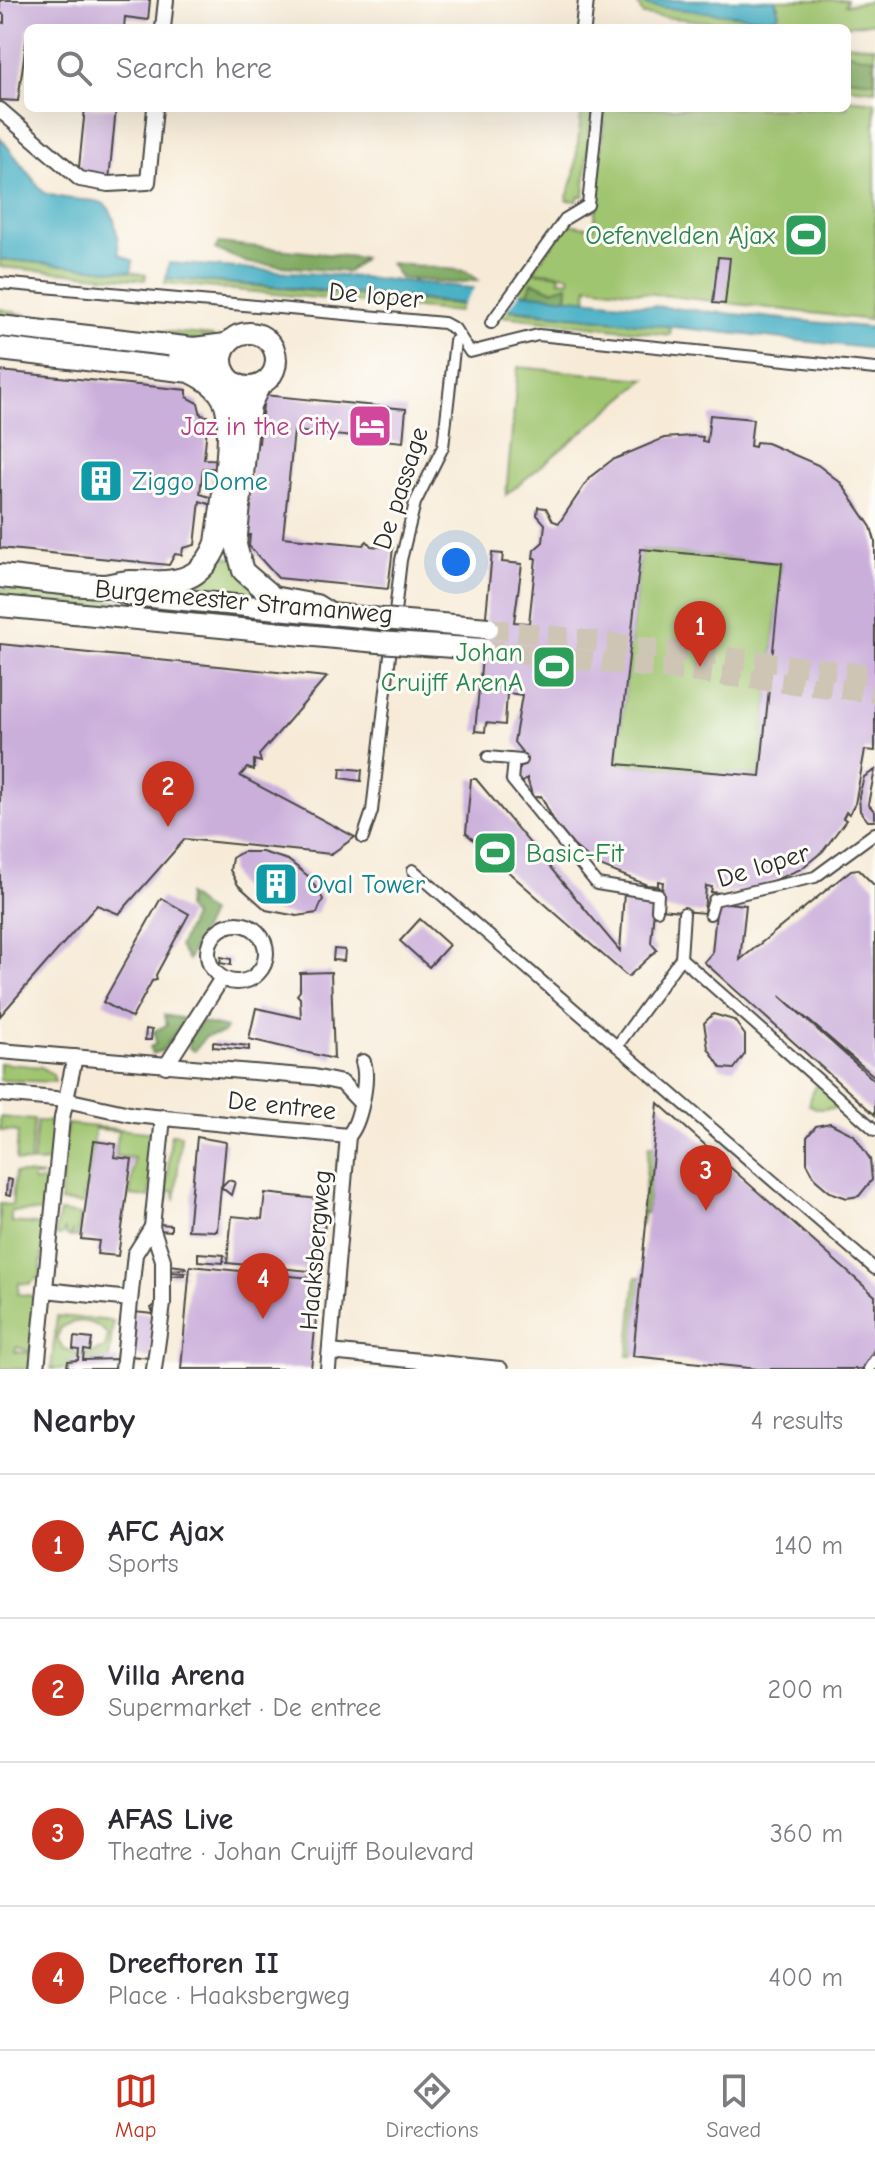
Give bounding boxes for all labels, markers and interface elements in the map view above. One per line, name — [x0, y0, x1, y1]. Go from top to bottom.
search box — [24, 24, 851, 112]
icon: search — [52, 46, 96, 90]
text: Search here — [116, 51, 272, 86]
sports icon: Oefenvelden Ajax — [782, 211, 830, 259]
place label: Oefenvelden Ajax — [585, 221, 776, 251]
street label: De loper — [327, 277, 425, 315]
hotel icon: Jaz in the City — [346, 402, 394, 450]
place label: Jaz in the City — [181, 412, 339, 442]
street label: De passage — [367, 423, 435, 553]
building icon: Ziggo Dome — [77, 457, 125, 505]
place label: Ziggo Dome — [132, 467, 268, 497]
your location — [436, 542, 476, 582]
street label: Burgemeester Stramanweg — [94, 574, 394, 630]
pin: 1 — [674, 601, 726, 667]
place label: Johan Cruijff ArenA — [381, 638, 523, 698]
sports icon: Johan Cruijff ArenA — [530, 643, 578, 691]
pin: 2 — [142, 761, 194, 827]
sports icon: Basic-Fit — [471, 829, 519, 877]
street label: De loper — [714, 838, 814, 894]
place label: Basic-Fit — [526, 839, 625, 869]
building icon: Oval Tower — [252, 860, 300, 908]
place label: Oval Tower — [307, 870, 426, 900]
street label: De entree — [226, 1085, 338, 1127]
pin: 3 — [680, 1145, 732, 1211]
street label: Haaksbergweg — [294, 1168, 338, 1332]
pin: 4 — [237, 1253, 289, 1319]
text: Nearby — [32, 1401, 135, 1441]
text: 4 results — [751, 1406, 843, 1436]
text: AFC Ajax — [108, 1514, 224, 1549]
text: 1 — [53, 1531, 63, 1561]
text: 140 m — [774, 1531, 843, 1561]
text: Sports — [108, 1549, 179, 1579]
text: Villa Arena — [108, 1658, 246, 1693]
text: 2 — [52, 1675, 64, 1705]
text: 200 m — [768, 1675, 843, 1705]
text: Supermarket · De entree — [108, 1693, 381, 1723]
text: AFAS Live — [108, 1802, 233, 1837]
text: 3 — [52, 1819, 64, 1849]
text: 360 m — [770, 1819, 843, 1849]
text: Theatre · Johan Cruijff Boulevard — [108, 1837, 474, 1867]
text: Dreeftoren II — [108, 1946, 279, 1981]
text: 4 — [52, 1963, 64, 1993]
text: 400 m — [769, 1963, 843, 1993]
text: Place · Haaksbergweg — [108, 1981, 350, 2011]
tab: Map — [114, 2069, 158, 2143]
tab: Directions — [386, 2069, 479, 2143]
tab: Saved — [706, 2069, 761, 2143]

